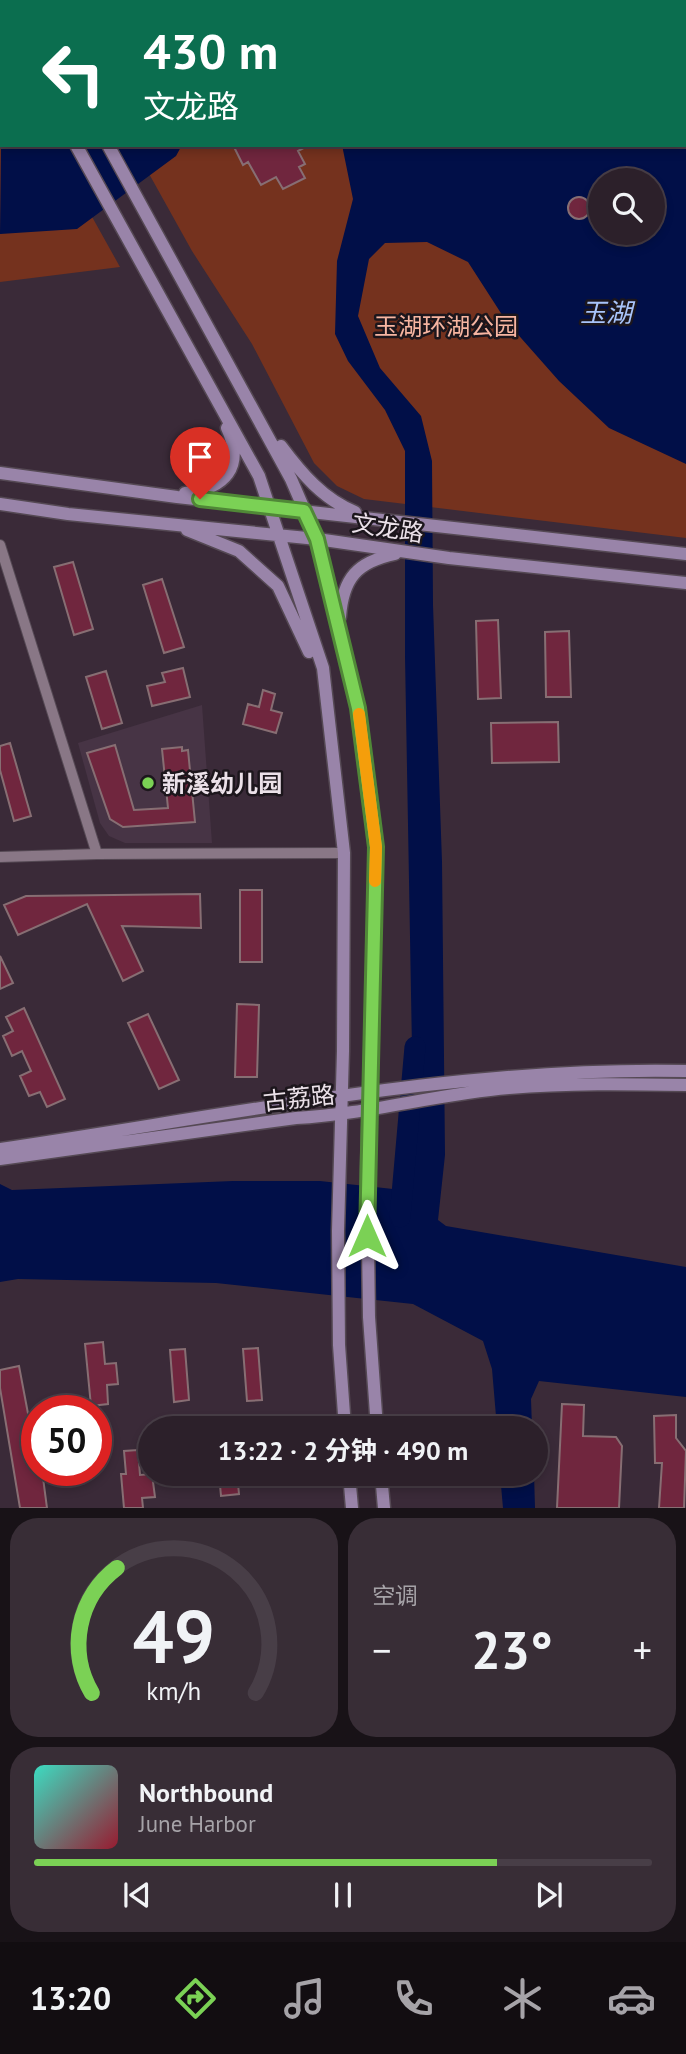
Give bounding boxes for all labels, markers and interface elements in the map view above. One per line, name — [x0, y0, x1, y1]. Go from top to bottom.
text: 430 m — [143, 19, 278, 83]
icon: left — [28, 28, 119, 119]
text: 文龙路 — [143, 85, 239, 127]
map controls — [588, 168, 665, 245]
button: search — [588, 168, 665, 245]
water label: 玉湖 — [580, 296, 636, 329]
park label: 玉湖环湖公园 — [374, 311, 518, 342]
pin — [170, 427, 230, 499]
icon: arrive — [181, 438, 219, 476]
street label: 文龙路 — [350, 507, 426, 549]
place label: 新溪幼儿园 — [162, 768, 282, 799]
marker: 新溪幼儿园 — [140, 775, 156, 791]
street label: 古荔路 — [262, 1079, 336, 1117]
position arrow — [330, 1199, 404, 1273]
speed limit sign: 50 — [21, 1395, 112, 1486]
text: 13:22 · 2 分钟 · 490 m — [218, 1434, 468, 1467]
text: 空调 — [372, 1581, 418, 1610]
text: 49 — [133, 1590, 215, 1684]
text: 23° — [471, 1616, 553, 1683]
text: − — [372, 1625, 391, 1674]
text: + — [633, 1625, 652, 1674]
text: km/h — [147, 1675, 201, 1707]
text: Northbound — [139, 1776, 273, 1809]
text: June Harbor — [139, 1809, 256, 1838]
icon: previous — [118, 1876, 156, 1914]
icon: pause — [324, 1876, 362, 1914]
icon: next — [530, 1876, 568, 1914]
icon: directions — [171, 1974, 220, 2023]
icon: music — [280, 1974, 329, 2023]
icon: phone — [389, 1974, 438, 2023]
icon: climate — [498, 1974, 547, 2023]
icon: car — [607, 1974, 656, 2023]
text: 13:20 — [30, 1977, 111, 2019]

